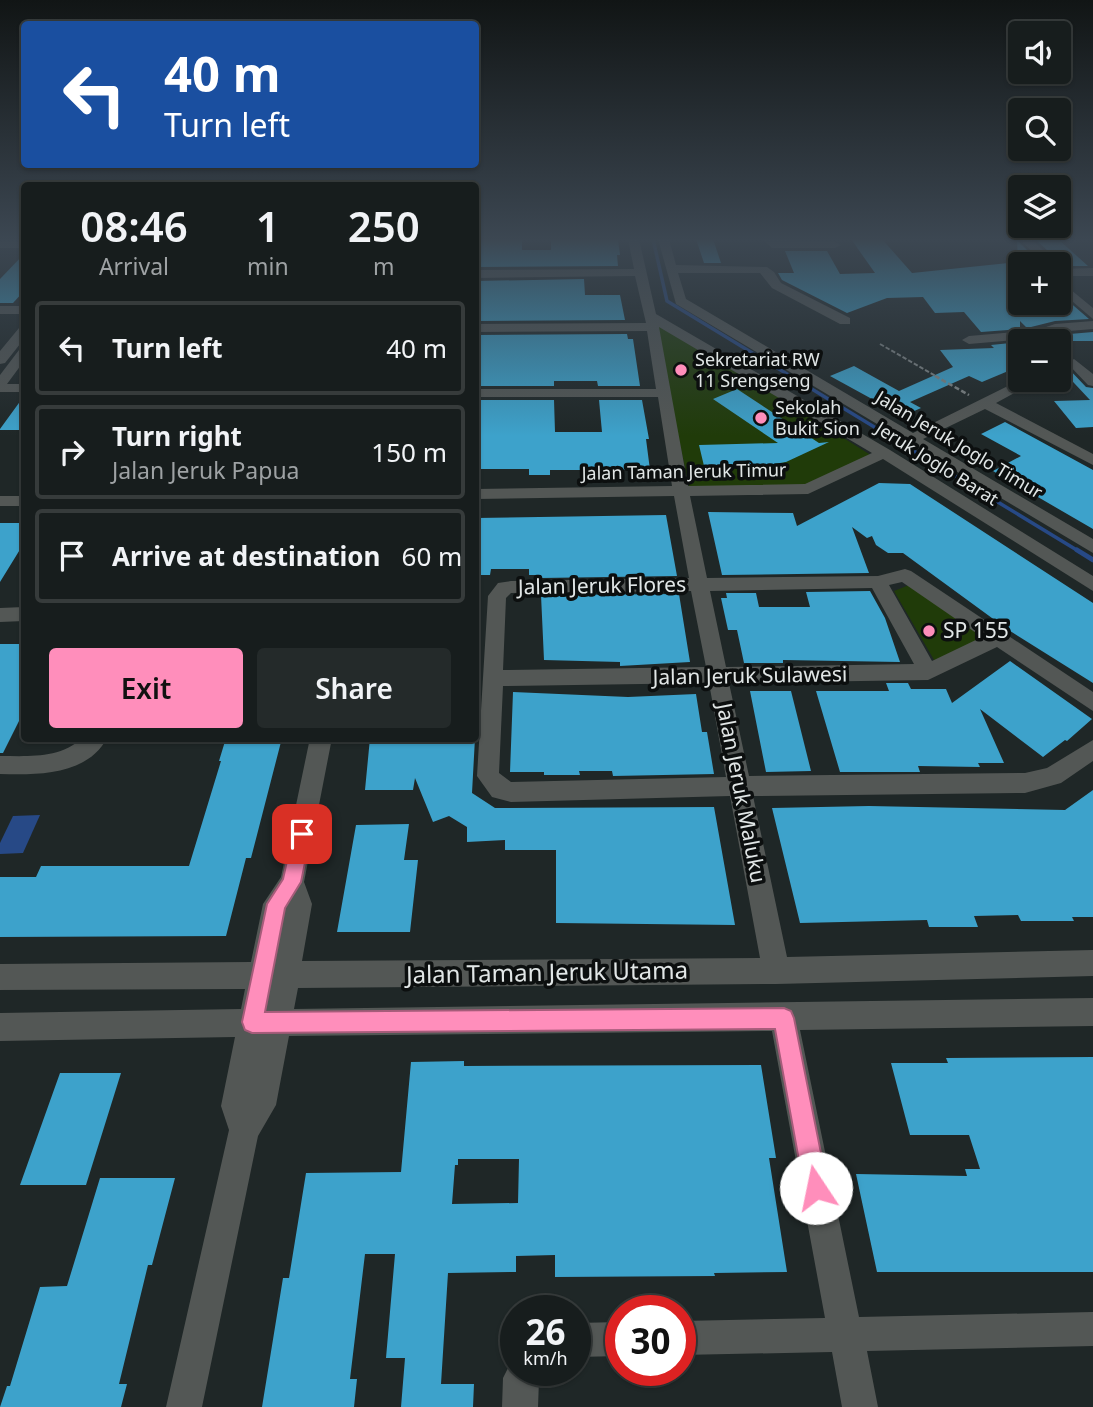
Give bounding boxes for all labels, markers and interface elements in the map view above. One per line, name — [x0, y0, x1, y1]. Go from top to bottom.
map controls — [1008, 21, 1071, 392]
button: sound — [1008, 21, 1071, 84]
text: 40 m — [164, 40, 281, 106]
icon: left — [49, 49, 140, 140]
button: search — [1008, 98, 1071, 161]
text: Turn left — [164, 103, 290, 146]
button: layers — [1008, 175, 1071, 238]
text: 08:46 — [80, 197, 188, 254]
text: 1 — [256, 197, 280, 254]
text: 250 — [348, 197, 420, 254]
text: Arrival — [99, 250, 169, 282]
text: min — [247, 250, 289, 282]
text: m — [373, 250, 395, 282]
button: + — [1008, 252, 1071, 315]
icon: left — [53, 329, 91, 367]
button: − — [1008, 329, 1071, 392]
text: Turn left — [112, 330, 223, 366]
text: 40 m — [386, 330, 447, 366]
place label: Sekretariat RW 11 Srengseng — [695, 347, 820, 392]
marker: Sekretariat RW 11 Srengseng — [673, 362, 689, 378]
street label: Jalan Jeruk Joglo Timur — [870, 384, 1048, 504]
place label: Sekolah Bukit Sion — [775, 395, 860, 440]
marker: Sekolah Bukit Sion — [753, 410, 769, 426]
street label: Jeruk Joglo Barat — [870, 415, 1004, 511]
text: Turn right — [112, 418, 242, 454]
icon: right — [53, 433, 91, 471]
text: 150 m — [371, 434, 447, 470]
text: Jalan Jeruk Papua — [112, 454, 300, 486]
street label: Jalan Taman Jeruk Timur — [579, 457, 787, 485]
icon: arrive — [53, 537, 91, 575]
text: Arrive at destination — [112, 538, 381, 574]
text: 60 m — [402, 538, 462, 574]
street label: Jalan Jeruk Flores — [516, 570, 686, 601]
place label: SP 155 — [943, 616, 1009, 644]
marker: SP 155 — [921, 623, 937, 639]
button: Exit — [49, 648, 243, 728]
button: Share — [257, 648, 451, 728]
street label: Jalan Jeruk Sulawesi — [650, 659, 848, 691]
street label: Jalan Jeruk Maluku — [710, 699, 773, 885]
pin — [272, 804, 332, 864]
icon: arrive — [283, 815, 321, 853]
street label: Jalan Taman Jeruk Utama — [404, 953, 688, 990]
position arrow — [779, 1151, 853, 1225]
speed limit sign: 30 — [605, 1295, 696, 1386]
text: 26 — [525, 1308, 566, 1355]
text: km/h — [523, 1346, 568, 1370]

